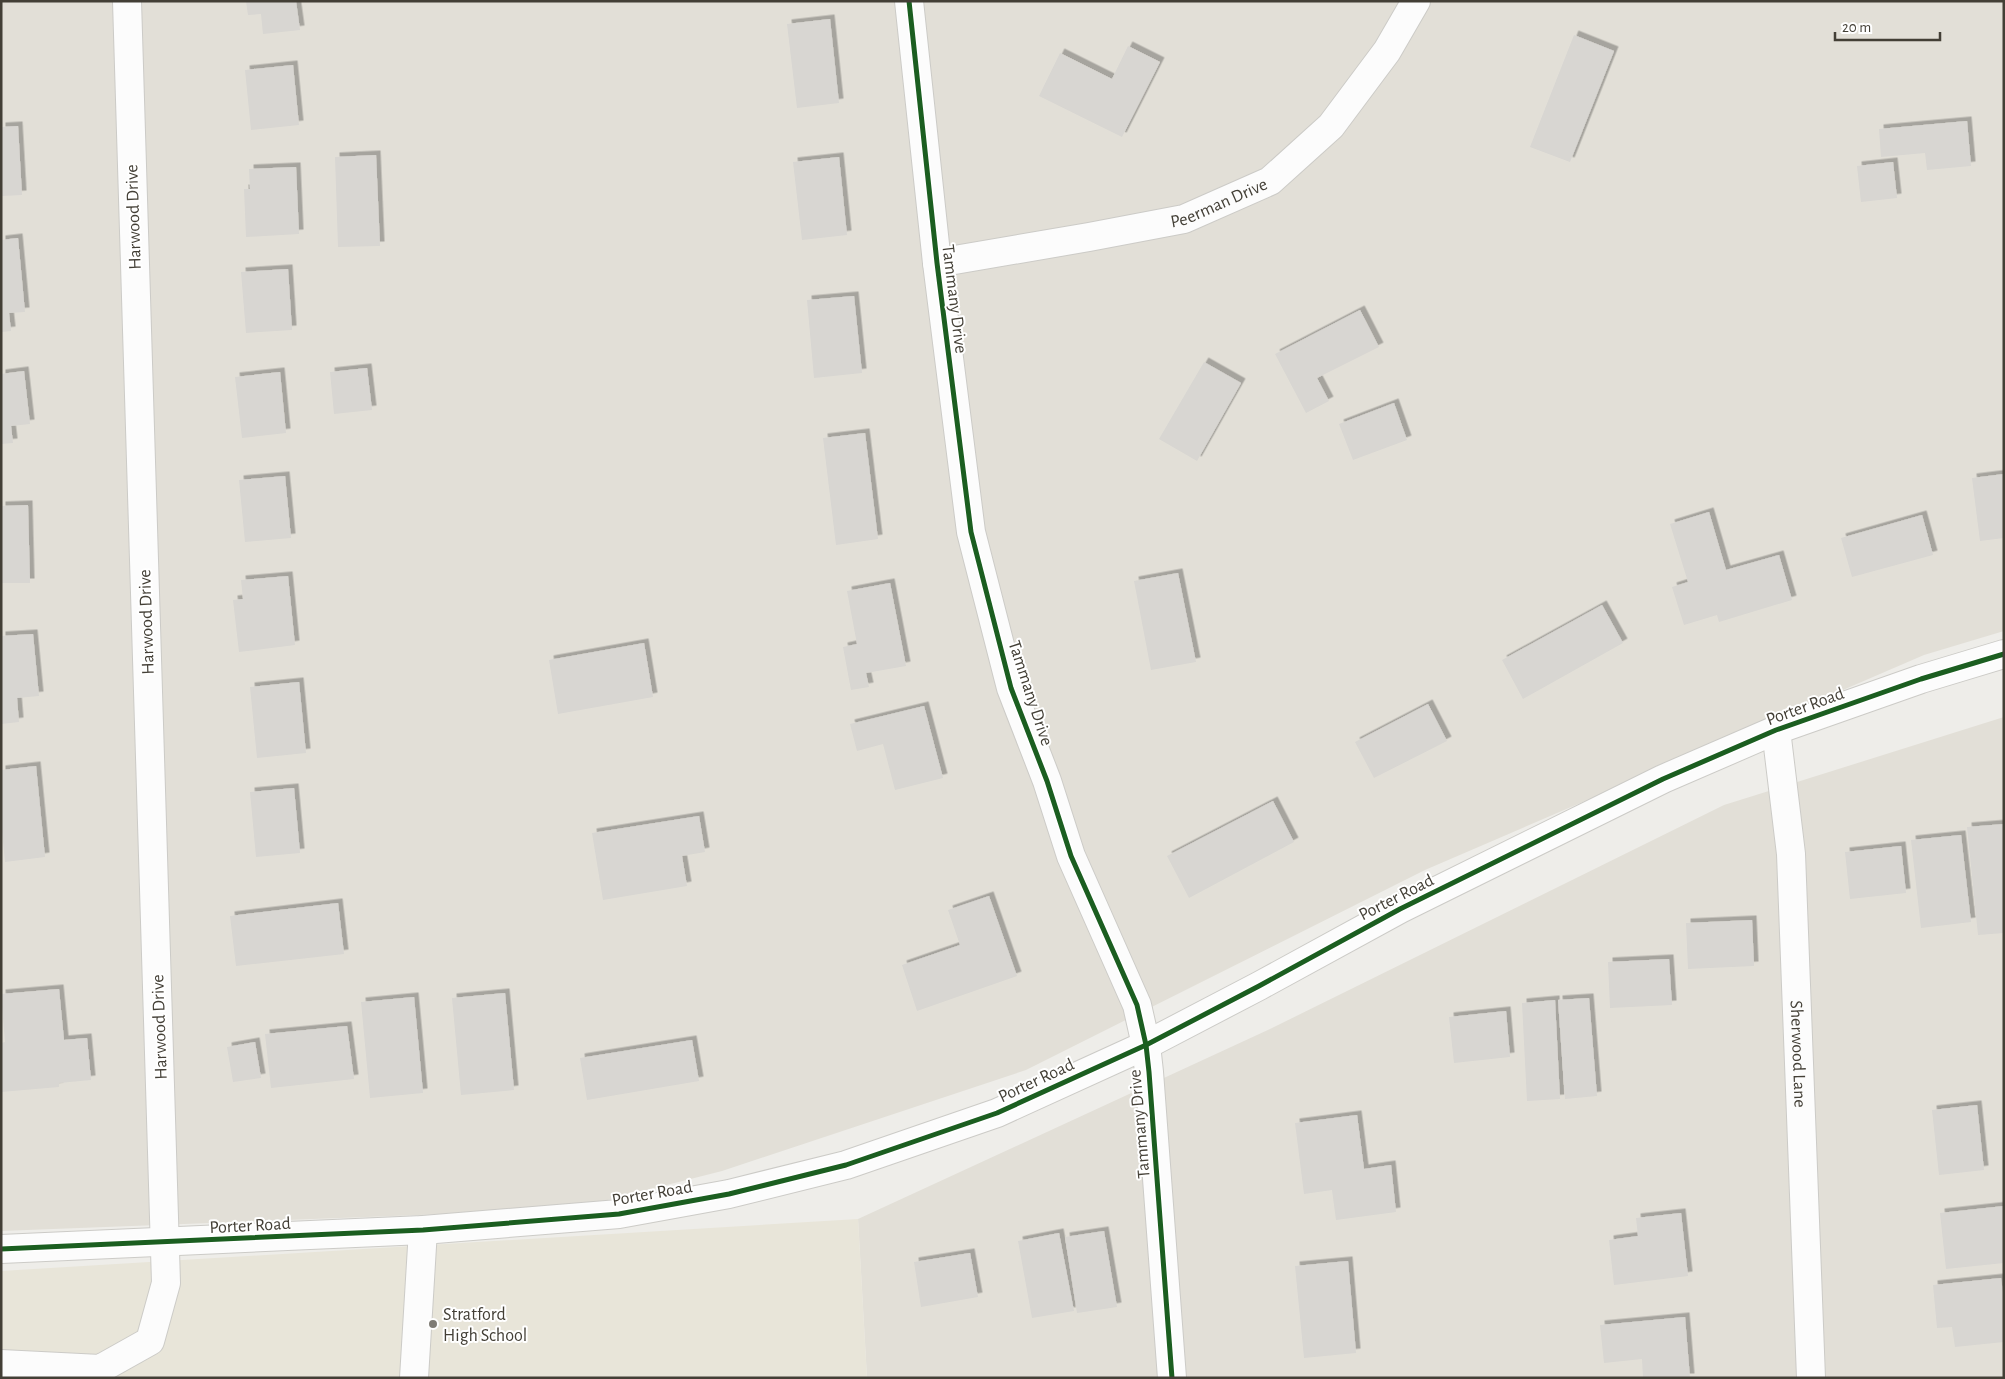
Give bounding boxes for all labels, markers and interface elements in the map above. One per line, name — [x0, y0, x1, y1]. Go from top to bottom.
scale bar — [1835, 10, 1940, 42]
text: 20 m — [1842, 20, 1871, 35]
street label: Harwood Drive — [123, 164, 145, 270]
street label: Peerman Drive — [1169, 175, 1270, 231]
street label: Tammany Drive — [938, 244, 970, 355]
street label: Harwood Drive — [136, 569, 158, 675]
street label: Tammany Drive — [1005, 638, 1056, 748]
street label: Porter Road — [1764, 685, 1847, 729]
street label: Porter Road — [1356, 871, 1437, 924]
street label: Harwood Drive — [149, 974, 171, 1080]
street label: Sherwood Lane — [1787, 1000, 1809, 1108]
street label: Porter Road — [996, 1056, 1077, 1106]
street label: Tammany Drive — [1126, 1069, 1154, 1179]
street label: Porter Road — [611, 1178, 694, 1210]
street label: Porter Road — [209, 1215, 291, 1237]
place label: Stratford High School — [443, 1306, 527, 1345]
marker: Stratford High School — [427, 1318, 439, 1330]

